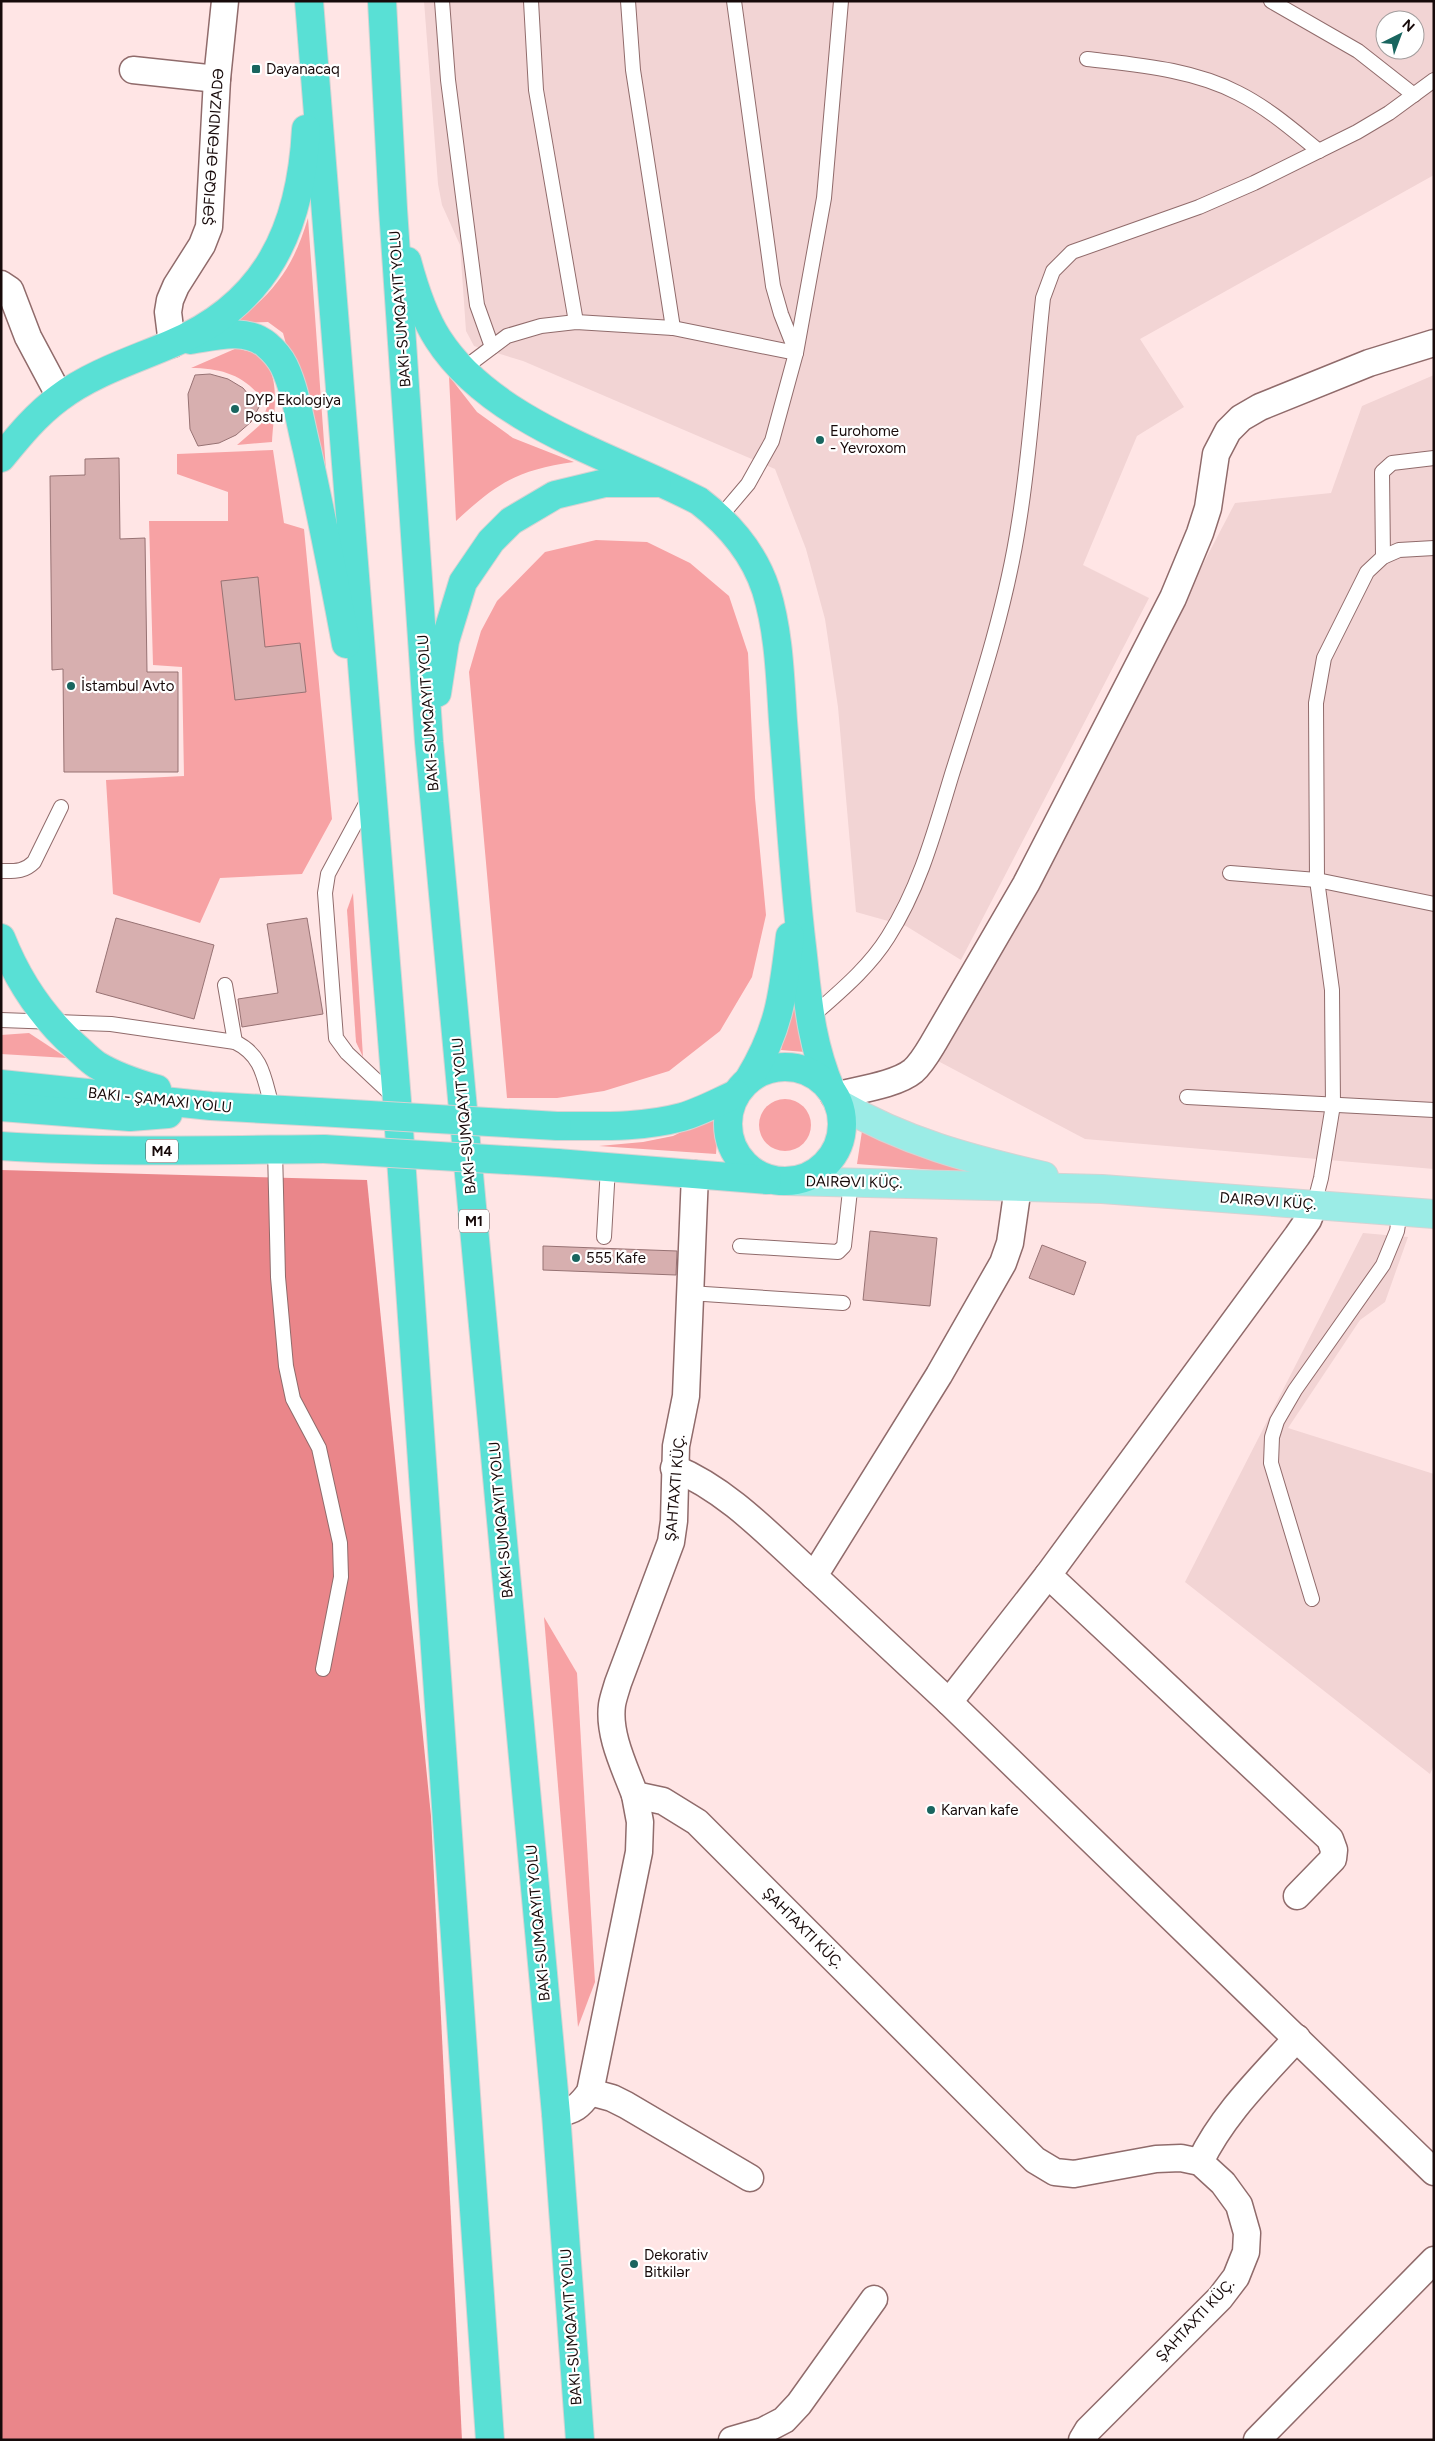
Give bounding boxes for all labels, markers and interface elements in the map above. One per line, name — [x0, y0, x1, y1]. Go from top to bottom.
north arrow — [1375, 10, 1425, 60]
text: N — [1399, 16, 1418, 36]
place label: Dayanacaq — [266, 60, 340, 78]
marker: Dayanacaq — [250, 63, 262, 75]
street label: ŞƏFIQƏ ƏFƏNDIZADƏ — [199, 68, 227, 226]
street label: BAKI-SUMQAYIT YOLU — [386, 230, 414, 388]
place label: DYP Ekologiya Postu — [245, 391, 341, 426]
marker: DYP Ekologiya Postu — [229, 403, 241, 415]
place label: Eurohome - Yevroxom — [830, 422, 906, 457]
marker: Eurohome - Yevroxom — [814, 434, 826, 446]
street label: BAKI-SUMQAYIT YOLU — [414, 634, 442, 792]
place label: İstambul Avto — [81, 677, 175, 695]
marker: İstambul Avto — [65, 680, 77, 692]
street label: BAKI-SUMQAYIT YOLU — [448, 1037, 480, 1195]
street label: BAKI - ŞAMAXI YOLU — [87, 1083, 233, 1117]
road number: M4 — [146, 1140, 178, 1162]
street label: DAIRƏVI KÜÇ. — [805, 1172, 903, 1192]
street label: DAIRƏVI KÜÇ. — [1219, 1189, 1317, 1213]
road number: M1 — [459, 1210, 489, 1232]
place label: 555 Kafe — [586, 1249, 646, 1267]
marker: 555 Kafe — [570, 1252, 582, 1264]
street label: ŞAHTAXTI KÜÇ. — [661, 1434, 689, 1542]
street label: BAKI-SUMQAYIT YOLU — [485, 1441, 517, 1599]
place label: Karvan kafe — [941, 1801, 1019, 1819]
marker: Karvan kafe — [925, 1804, 937, 1816]
street label: BAKI-SUMQAYIT YOLU — [522, 1844, 554, 2002]
street label: ŞAHTAXTI KÜÇ. — [759, 1884, 847, 1972]
place label: Dekorativ Bitkilər — [644, 2246, 708, 2281]
street label: BAKI-SUMQAYIT YOLU — [557, 2248, 585, 2406]
marker: Dekorativ Bitkilər — [628, 2258, 640, 2270]
street label: ŞAHTAXTI KÜÇ. — [1152, 2275, 1238, 2365]

